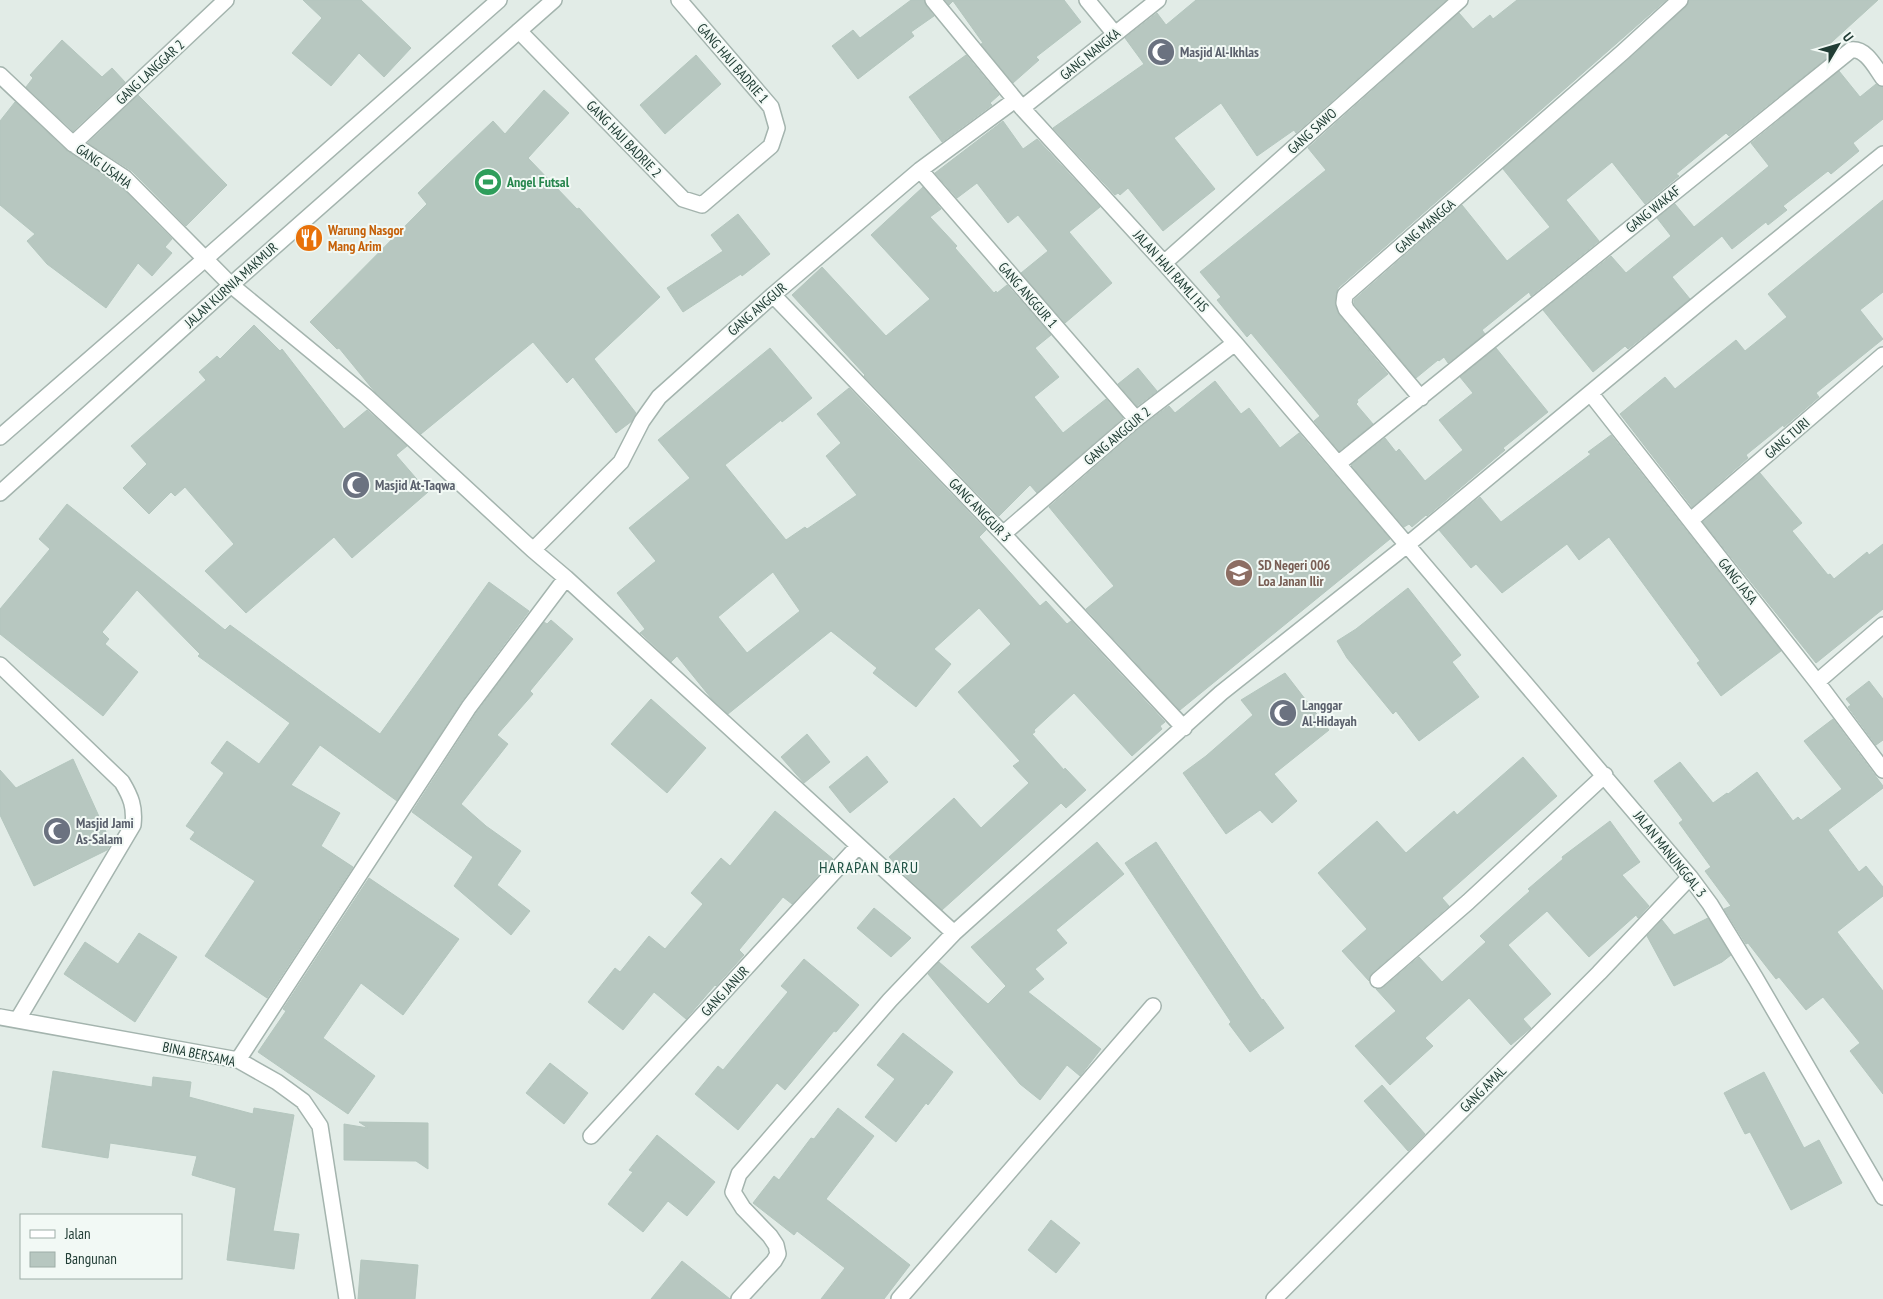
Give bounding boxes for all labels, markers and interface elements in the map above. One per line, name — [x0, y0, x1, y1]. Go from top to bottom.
street label: GANG HAJI BADRIE 1 — [693, 19, 773, 107]
north arrow — [1813, 20, 1863, 70]
street label: GANG NANGKA — [1056, 24, 1124, 84]
text: U — [1839, 29, 1858, 45]
street label: GANG LANGGAR 2 — [112, 36, 188, 108]
mosque icon: Masjid Al-Ikhlas — [1146, 37, 1176, 67]
place label: Masjid Al-Ikhlas — [1180, 43, 1259, 61]
street label: GANG HAJI BADRIE 2 — [583, 97, 665, 181]
street label: GANG SAWO — [1284, 104, 1341, 158]
street label: GANG USAHA — [72, 140, 136, 193]
sports icon: Angel Futsal — [473, 167, 503, 197]
place label: Angel Futsal — [506, 173, 570, 191]
street label: GANG WAKAF — [1622, 181, 1684, 237]
street label: GANG MANGGA — [1391, 195, 1459, 257]
place label: Warung Nasgor Mang Arim — [327, 221, 405, 255]
restaurant icon: Warung Nasgor Mang Arim — [294, 223, 324, 253]
street label: JALAN HAJI RAMLI HS — [1129, 226, 1213, 316]
street label: JALAN KURNIA MAKMUR — [180, 238, 282, 332]
street label: GANG ANGGUR 1 — [994, 258, 1062, 332]
street label: GANG ANGGUR — [724, 278, 790, 340]
street label: GANG ANGGUR 2 — [1080, 403, 1154, 469]
street label: GANG TURI — [1761, 413, 1813, 463]
mosque icon: Masjid At-Taqwa — [341, 470, 371, 500]
street label: GANG ANGGUR 3 — [945, 474, 1015, 546]
place label: Masjid At-Taqwa — [375, 476, 456, 494]
street label: GANG JASA — [1714, 554, 1762, 608]
place label: SD Negeri 006 Loa Janan Ilir — [1258, 556, 1331, 590]
school or university icon: SD Negeri 006 Loa Janan Ilir — [1224, 558, 1254, 588]
place label: Langgar Al-Hidayah — [1301, 696, 1357, 730]
mosque icon: Langgar Al-Hidayah — [1268, 698, 1298, 728]
street label: JALAN MANUNGGAL 3 — [1629, 806, 1710, 901]
place label: Masjid Jami As-Salam — [75, 814, 134, 848]
mosque icon: Masjid Jami As-Salam — [42, 816, 72, 846]
district label: HARAPAN BARU — [819, 857, 919, 877]
street label: GANG JANUR — [697, 962, 753, 1020]
street label: BINA BERSAMA — [161, 1038, 237, 1071]
street label: GANG AMAL — [1456, 1062, 1510, 1116]
legend — [20, 1214, 182, 1279]
text: Jalan — [64, 1224, 91, 1243]
text: Bangunan — [65, 1249, 117, 1268]

